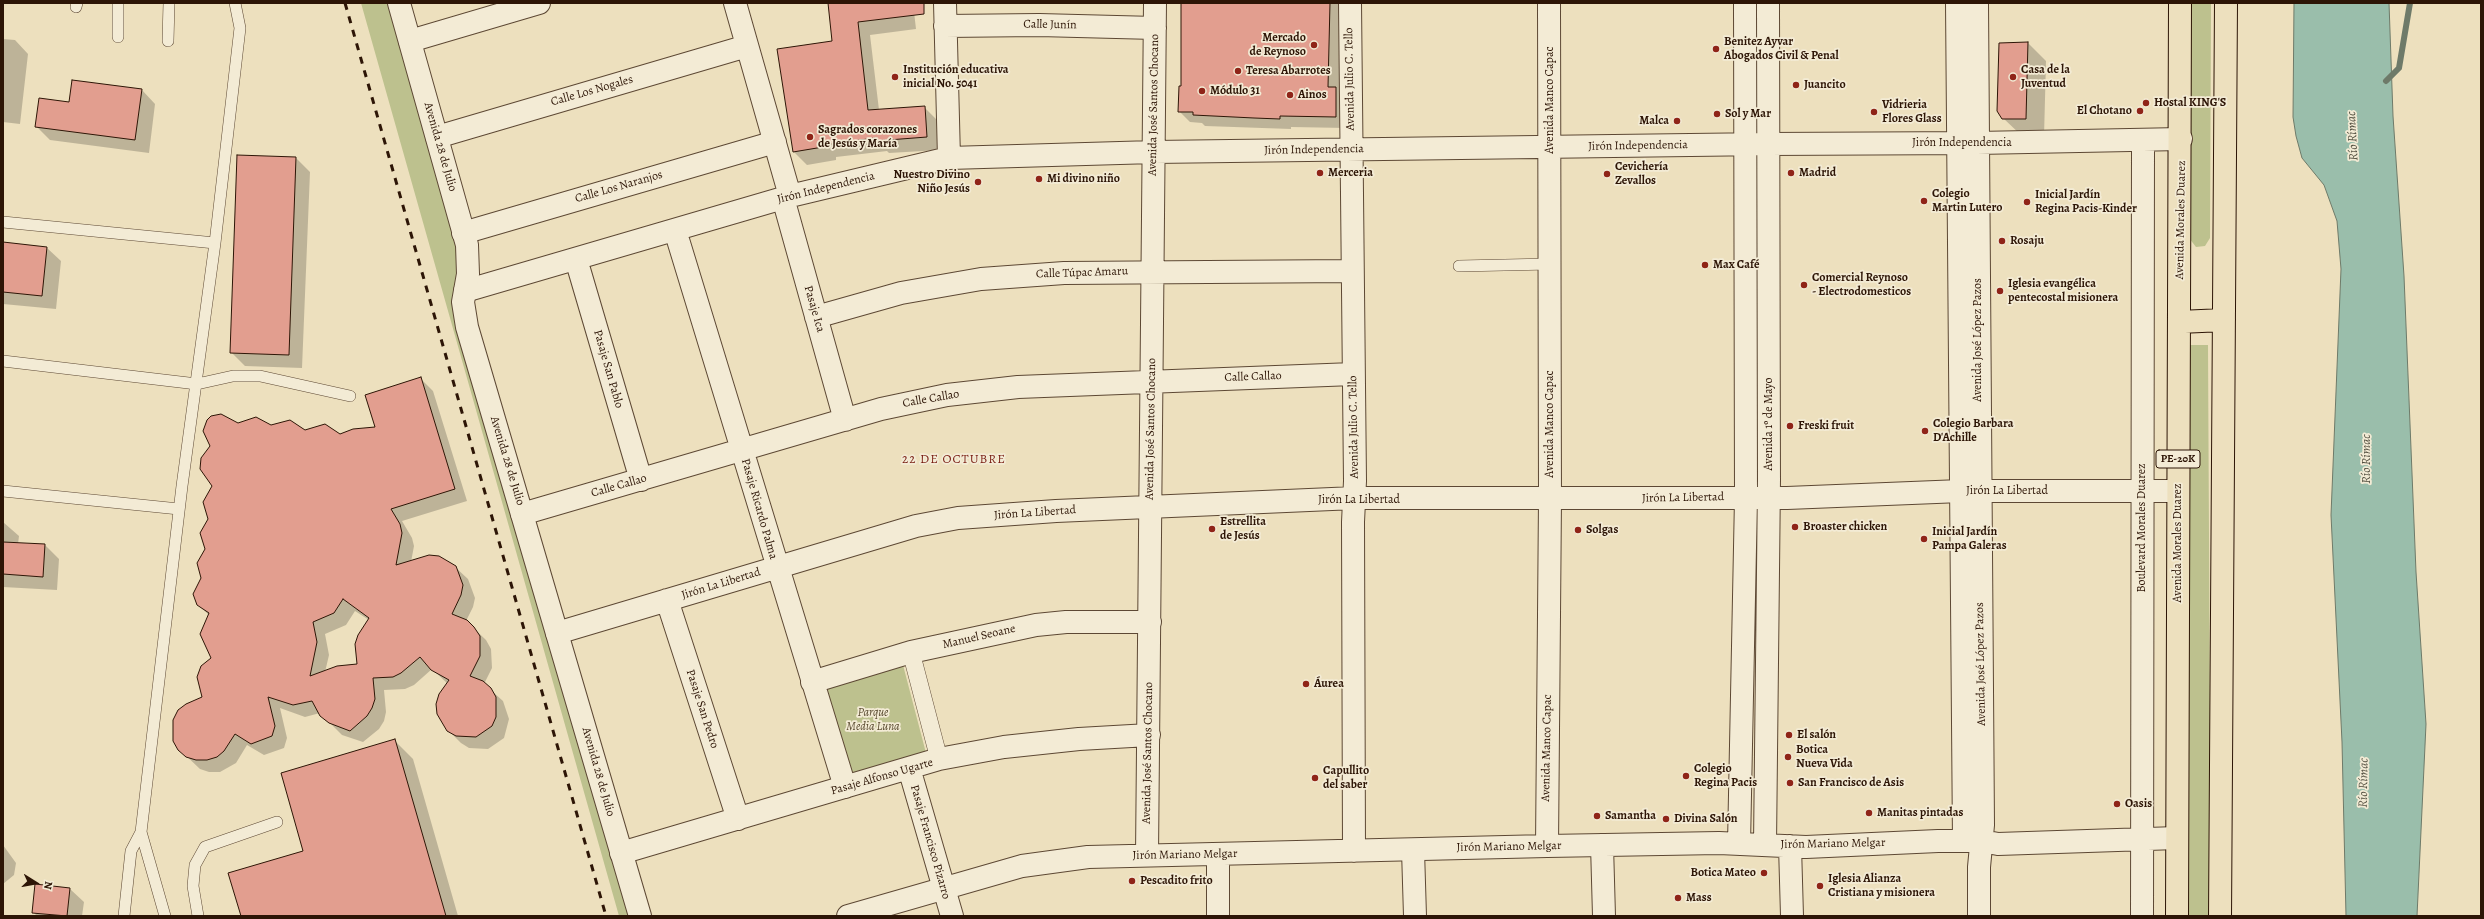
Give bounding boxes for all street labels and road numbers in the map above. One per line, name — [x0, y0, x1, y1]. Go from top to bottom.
street label: Calle Junín — [1023, 17, 1077, 33]
street label: Avenida Julio C. Tello — [1342, 27, 1358, 131]
street label: Avenida José Santos Chocano — [1146, 34, 1162, 176]
street label: Avenida Manco Capac — [1543, 46, 1557, 154]
street label: Calle Los Nogales — [549, 72, 635, 110]
street label: Avenida 28 de Julio — [420, 101, 460, 193]
street label: Jirón Independencia — [1912, 136, 2012, 150]
street label: Jirón Independencia — [1588, 138, 1688, 154]
street label: Jirón Independencia — [1264, 142, 1364, 158]
street label: Avenida Morales Duarez — [2173, 160, 2189, 280]
street label: Calle Los Naranjos — [574, 168, 664, 206]
street label: Jirón Independencia — [776, 169, 876, 207]
street label: Calle Túpac Amaru — [1036, 264, 1128, 282]
street label: Avenida José López Pazos — [1971, 278, 1985, 402]
street label: Pasaje Ica — [800, 284, 828, 334]
street label: Pasaje San Pablo — [590, 328, 626, 410]
street label: Avenida José Santos Chocano — [1143, 358, 1159, 500]
street label: Calle Callao — [1224, 369, 1282, 385]
street label: Avenida Manco Capac — [1543, 370, 1557, 478]
street label: Avenida Julio C. Tello — [1346, 375, 1362, 479]
street label: Avenida 1º de Mayo — [1762, 378, 1776, 470]
street label: Calle Callao — [902, 387, 960, 411]
street label: Avenida 28 de Julio — [487, 415, 527, 507]
road number: PE-20K — [2156, 450, 2200, 468]
street label: Pasaje Ricardo Palma — [738, 457, 780, 561]
street label: Boulevard Morales Duarez — [2135, 463, 2149, 593]
street label: Calle Callao — [590, 471, 648, 501]
street label: Avenida Morales Duarez — [2171, 483, 2185, 603]
street label: Jirón La Libertad — [1966, 484, 2048, 498]
street label: Jirón La Libertad — [1642, 490, 1724, 506]
street label: Jirón La Libertad — [1318, 493, 1400, 507]
street label: Jirón La Libertad — [994, 503, 1076, 523]
street label: Jirón La Libertad — [680, 565, 762, 603]
street label: Avenida José López Pazos — [1973, 602, 1989, 726]
street label: Manuel Seoane — [941, 622, 1017, 652]
street label: Pasaje San Pedro — [682, 668, 722, 750]
street label: Avenida José Santos Chocano — [1140, 682, 1156, 824]
street label: Avenida Manco Capac — [1539, 694, 1555, 802]
street label: Avenida 28 de Julio — [578, 726, 618, 818]
street label: Pasaje Alfonso Ugarte — [829, 755, 935, 799]
street label: Pasaje Francisco Pizarro — [907, 783, 953, 901]
street label: Jirón Mariano Melgar — [1780, 836, 1886, 852]
street label: Jirón Mariano Melgar — [1456, 839, 1562, 855]
street label: Jirón Mariano Melgar — [1132, 847, 1238, 863]

